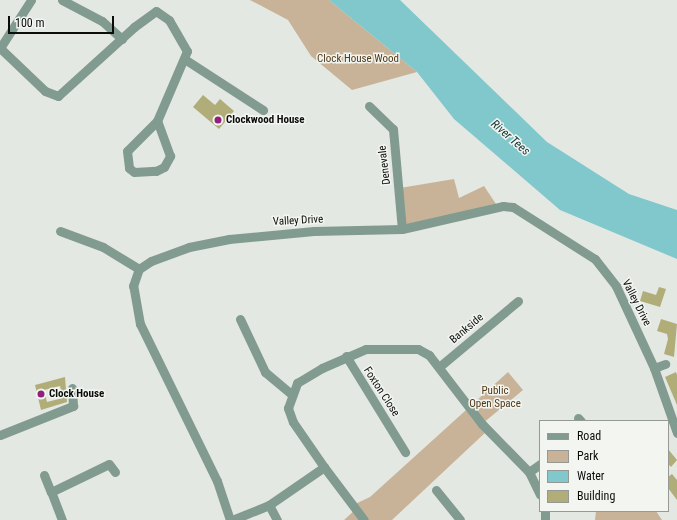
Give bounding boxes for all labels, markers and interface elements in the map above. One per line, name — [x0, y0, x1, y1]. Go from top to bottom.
scale bar — [10, 8, 116, 34]
text: 100 m — [15, 16, 45, 30]
park label: Clock House Wood — [317, 52, 399, 66]
place label: Clockwood House — [226, 113, 305, 127]
marker: Clockwood House — [213, 115, 223, 125]
water label: River Tees — [487, 117, 533, 159]
street label: Denevale — [376, 145, 394, 185]
street label: Valley Drive — [273, 213, 323, 229]
street label: Valley Drive — [619, 278, 653, 328]
street label: Bankside — [448, 311, 486, 347]
street label: Foxton Close — [360, 365, 402, 419]
park label: Public Open Space — [469, 385, 521, 411]
place label: Clock House — [49, 387, 104, 401]
marker: Clock House — [36, 389, 46, 399]
legend — [539, 420, 669, 512]
text: Road — [577, 429, 601, 443]
text: Park — [577, 449, 598, 463]
text: Water — [577, 469, 605, 483]
text: Building — [577, 489, 615, 503]

